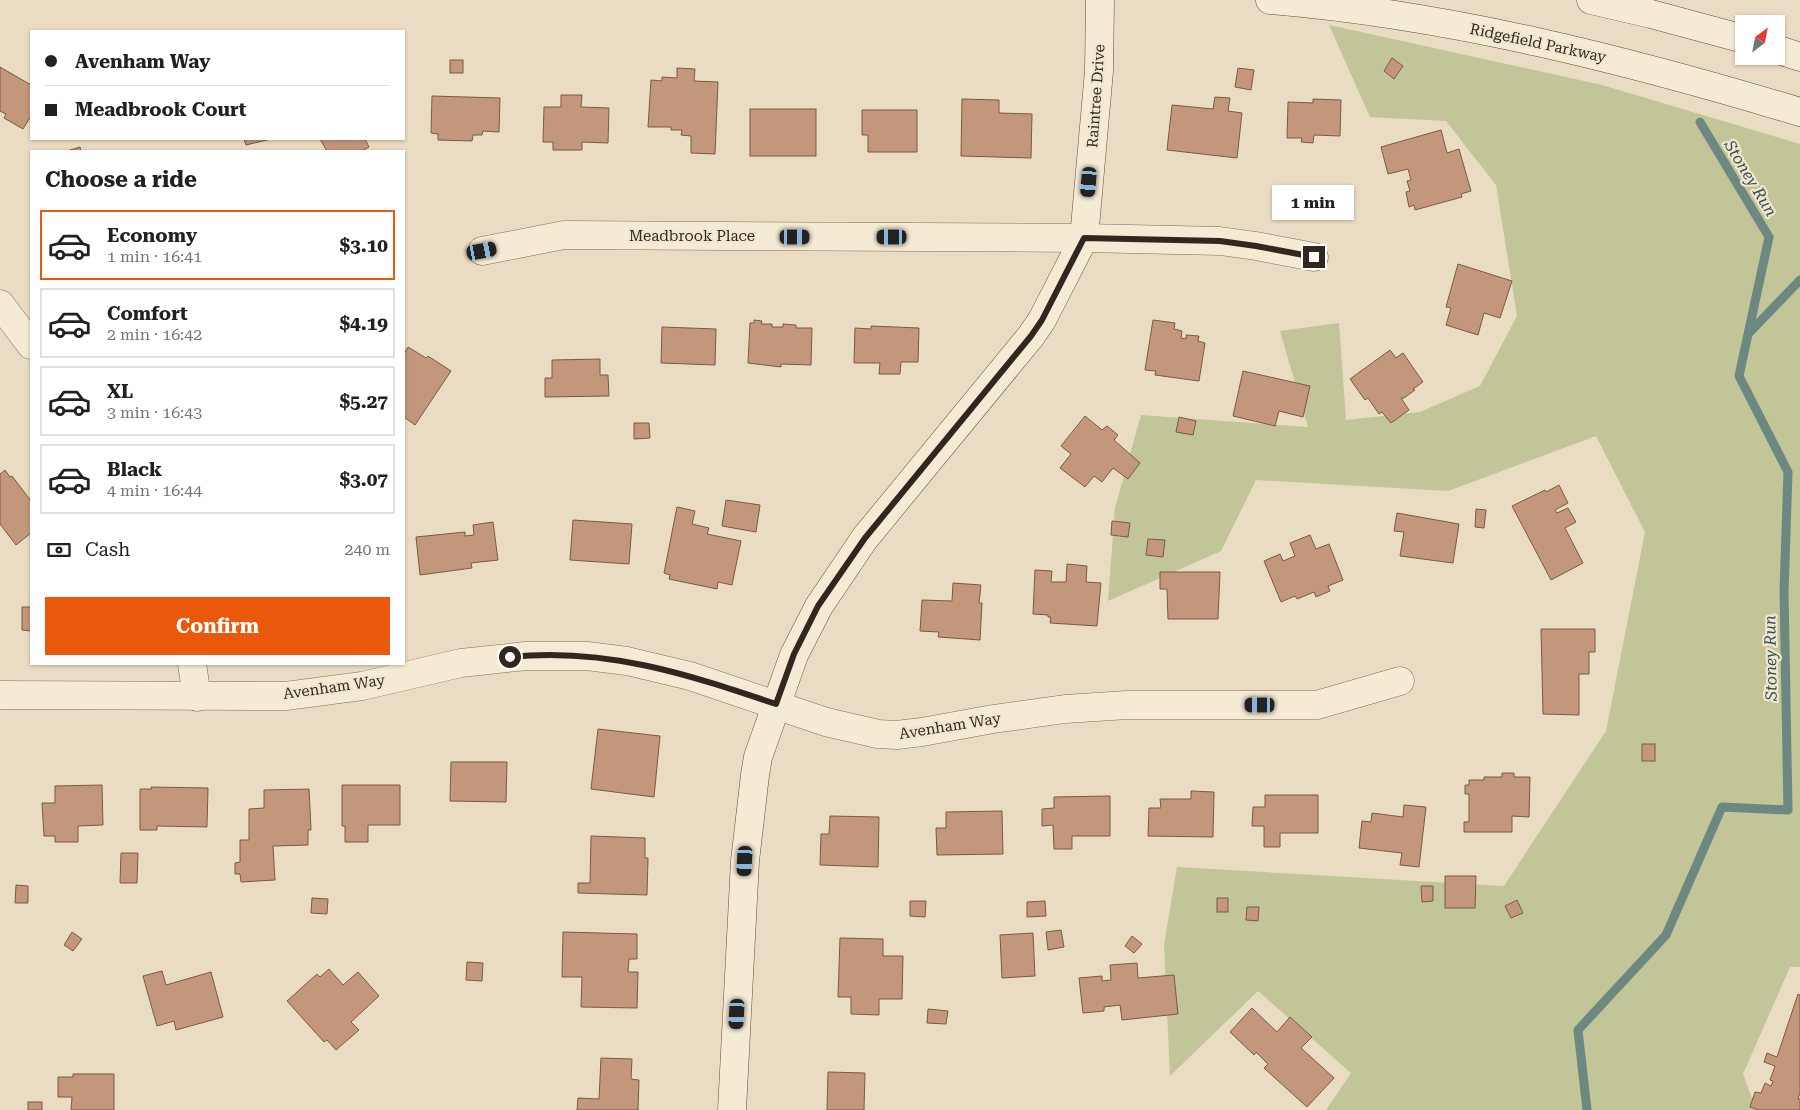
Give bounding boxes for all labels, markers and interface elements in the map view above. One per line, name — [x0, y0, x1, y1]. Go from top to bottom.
north arrow — [1735, 15, 1785, 65]
map controls — [1735, 15, 1785, 65]
street label: Ridgefield Parkway — [1468, 20, 1608, 66]
street label: Raintree Drive — [1083, 44, 1109, 148]
text: Avenham Way — [75, 50, 211, 73]
text: Meadbrook Court — [75, 98, 247, 121]
water label: Stoney Run — [1720, 136, 1781, 220]
car — [1080, 166, 1097, 198]
text: Choose a ride — [45, 167, 197, 192]
callout: 1 min — [1273, 184, 1355, 220]
text: 1 min — [1291, 193, 1335, 212]
icon: car — [47, 223, 92, 268]
text: Economy — [107, 224, 197, 247]
street label: Meadbrook Place — [629, 227, 755, 245]
car — [780, 230, 810, 245]
car — [877, 230, 907, 245]
text: $3.10 — [339, 234, 388, 257]
car — [465, 241, 498, 261]
route end — [1303, 246, 1325, 268]
text: 1 min · 16:41 — [107, 247, 202, 266]
icon: car — [47, 301, 92, 346]
text: Comfort — [107, 302, 188, 325]
text: $4.19 — [339, 312, 388, 335]
text: 2 min · 16:42 — [107, 325, 202, 344]
icon: car — [47, 379, 92, 424]
text: XL — [107, 380, 133, 403]
text: $5.27 — [339, 390, 388, 413]
text: 3 min · 16:43 — [107, 403, 202, 422]
icon: car — [47, 457, 92, 502]
text: Black — [107, 458, 162, 481]
text: $3.07 — [339, 468, 388, 491]
text: 4 min · 16:44 — [107, 481, 202, 500]
icon: cash — [45, 536, 73, 564]
text: Cash — [85, 538, 130, 561]
text: 240 m — [344, 540, 390, 559]
button: Confirm — [45, 597, 390, 655]
water label: Stoney Run — [1760, 615, 1781, 702]
route start — [499, 646, 521, 668]
street label: Avenham Way — [282, 671, 386, 703]
car — [1245, 698, 1275, 713]
street label: Avenham Way — [898, 709, 1002, 743]
car — [736, 846, 753, 876]
car — [728, 999, 745, 1029]

